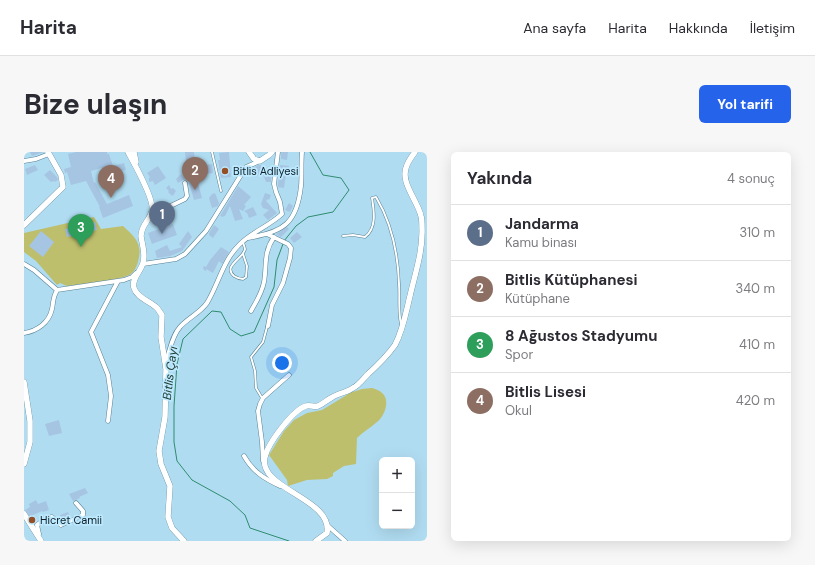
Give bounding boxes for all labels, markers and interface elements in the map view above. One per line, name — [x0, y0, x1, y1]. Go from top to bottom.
text: Harita — [20, 15, 77, 40]
text: Ana sayfa — [523, 19, 586, 37]
text: Harita — [608, 19, 647, 37]
text: Hakkında — [669, 19, 728, 37]
text: İletişim — [750, 19, 795, 37]
button: Yol tarifi — [699, 85, 791, 123]
text: Bize ulaşın — [24, 86, 167, 123]
pin: 2 — [182, 157, 208, 190]
place label: Bitlis Adliyesi — [233, 164, 298, 178]
pin: 4 — [98, 165, 124, 198]
marker: Bitlis Adliyesi — [220, 166, 230, 176]
text: Yakında — [467, 167, 532, 189]
text: 4 sonuç — [727, 170, 775, 187]
pin: 1 — [149, 201, 175, 234]
pin: 3 — [68, 214, 94, 247]
text: Jandarma — [505, 214, 579, 234]
text: 1 — [478, 224, 482, 241]
text: 310 m — [740, 224, 775, 241]
text: Kamu binası — [505, 234, 577, 251]
text: Bitlis Kütüphanesi — [505, 270, 637, 290]
text: 2 — [476, 280, 484, 297]
text: 340 m — [735, 280, 775, 297]
text: Kütüphane — [505, 290, 570, 307]
text: 8 Ağustos Stadyumu — [505, 326, 657, 346]
text: 3 — [476, 336, 484, 353]
text: 410 m — [739, 336, 775, 353]
water label: Bitlis Çayı — [159, 345, 181, 401]
text: Spor — [505, 346, 533, 363]
your location — [272, 353, 292, 373]
text: Bitlis Lisesi — [505, 382, 586, 402]
text: 4 — [476, 392, 484, 409]
text: 420 m — [736, 392, 775, 409]
text: Okul — [505, 402, 532, 419]
map controls — [379, 457, 415, 529]
button: + — [379, 457, 415, 493]
button: − — [379, 493, 415, 529]
place label: Hicret Camii — [40, 513, 102, 527]
marker: Hicret Camii — [27, 515, 37, 525]

